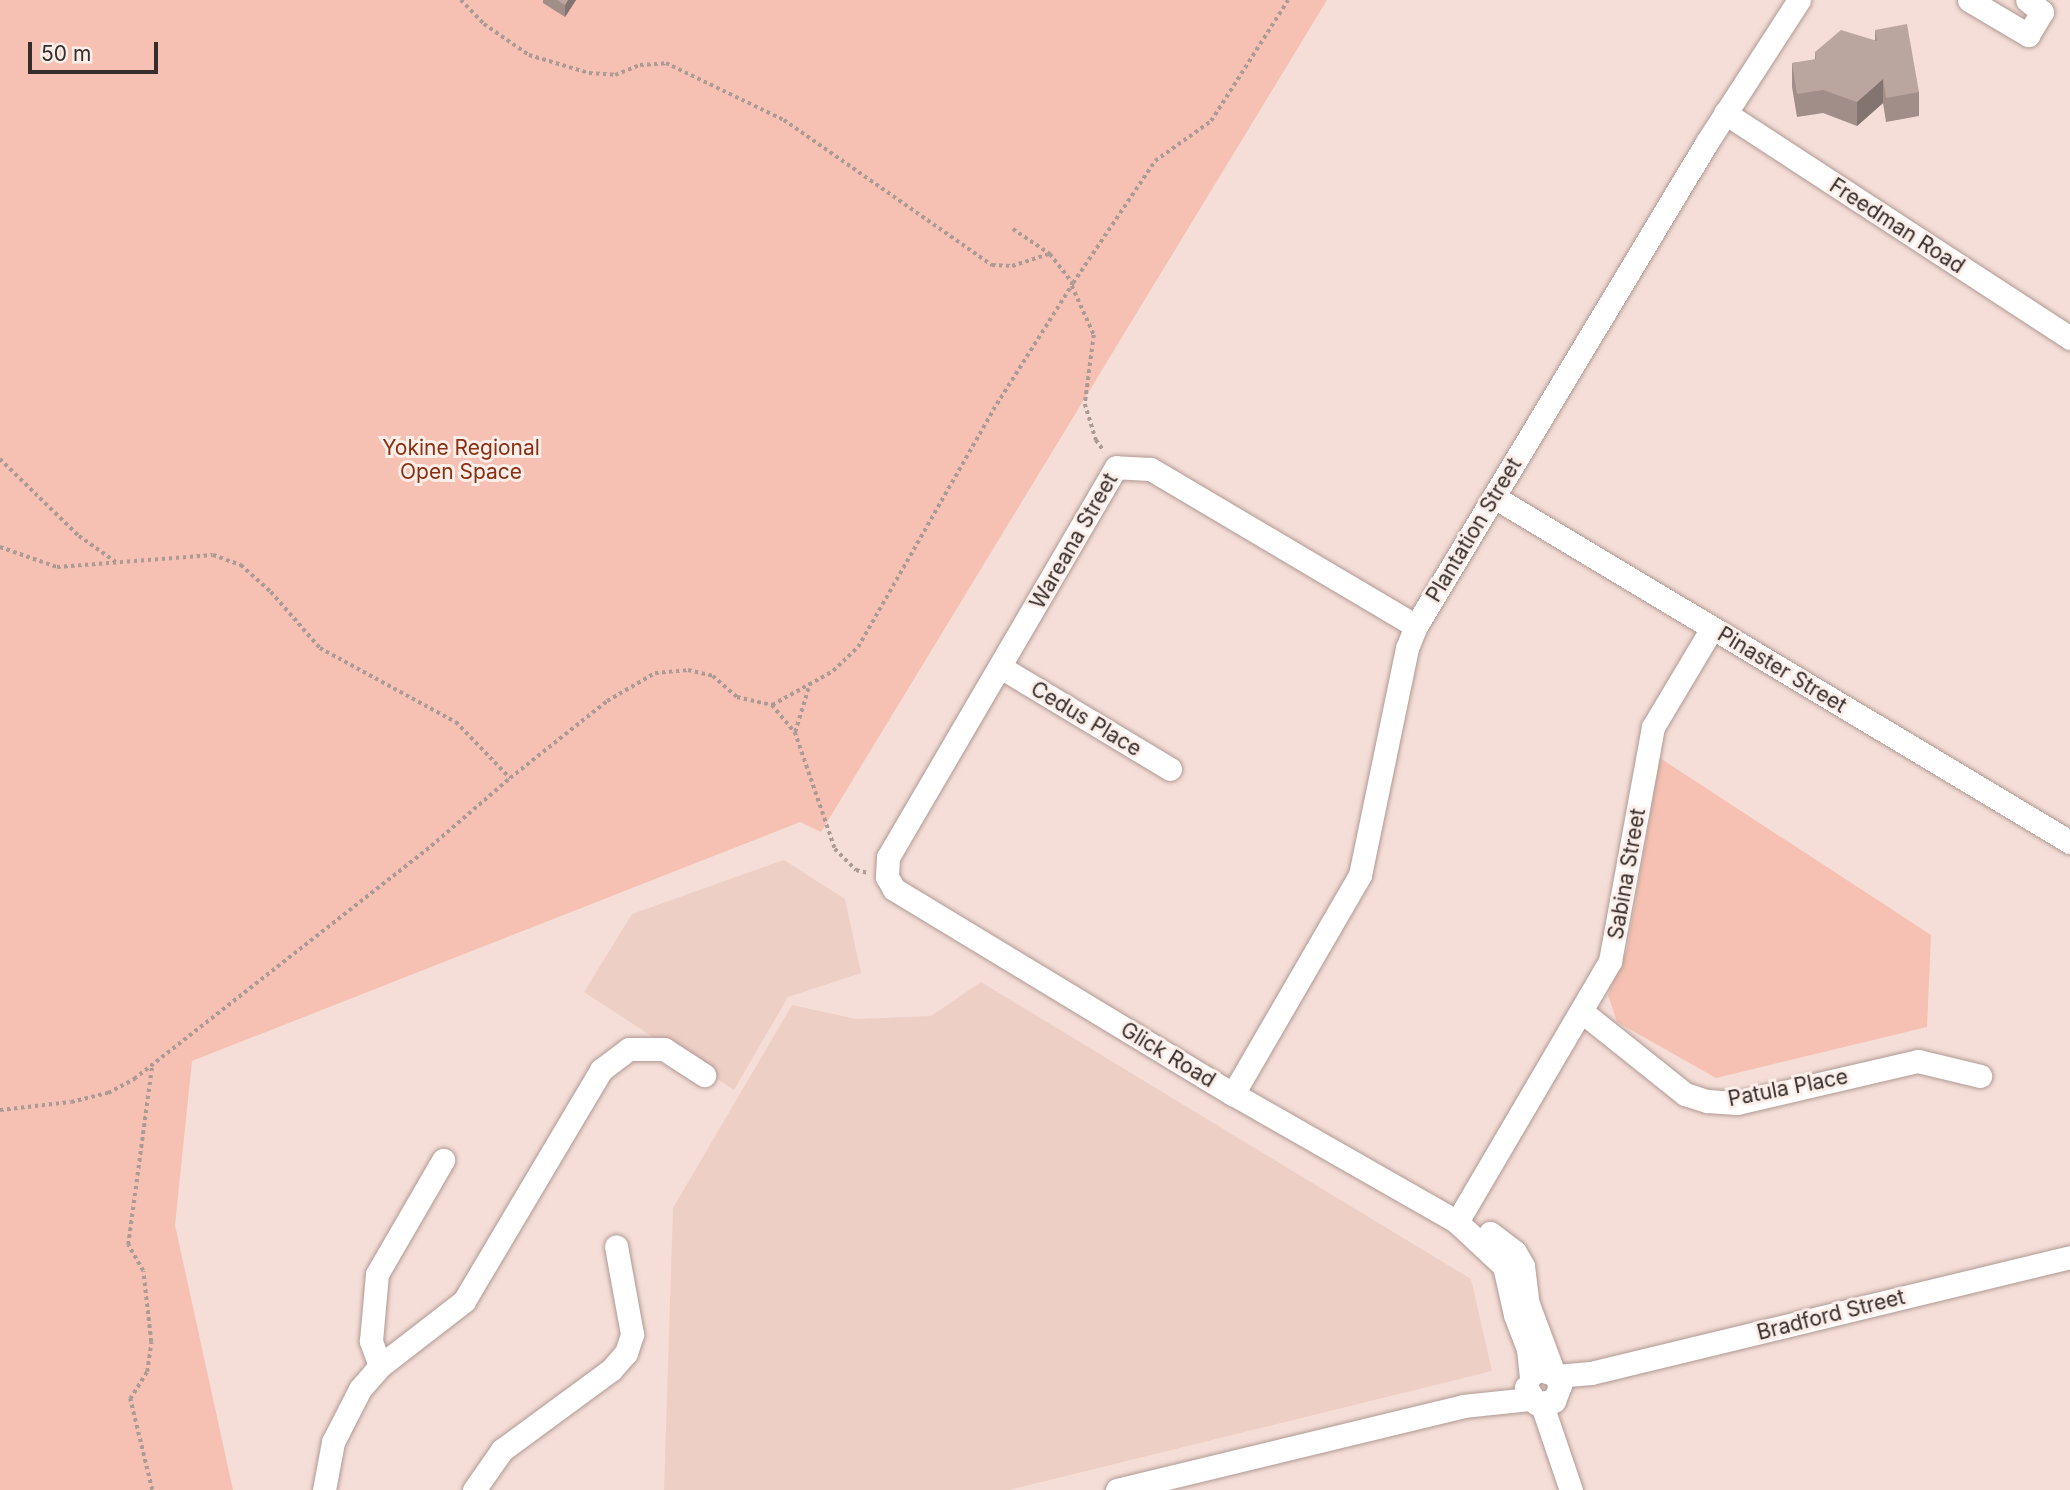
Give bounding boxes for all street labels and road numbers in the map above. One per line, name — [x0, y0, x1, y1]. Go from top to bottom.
street label: Freedman Road — [1825, 173, 1969, 279]
street label: Plantation Street — [1421, 453, 1527, 607]
street label: Wareana Street — [1025, 469, 1123, 613]
street label: Pinaster Street — [1713, 622, 1851, 718]
street label: Cedus Place — [1026, 676, 1146, 762]
street label: Sabina Street — [1603, 807, 1651, 941]
street label: Glick Road — [1116, 1017, 1220, 1093]
street label: Patula Place — [1726, 1064, 1850, 1112]
street label: Bradford Street — [1754, 1284, 1908, 1346]

